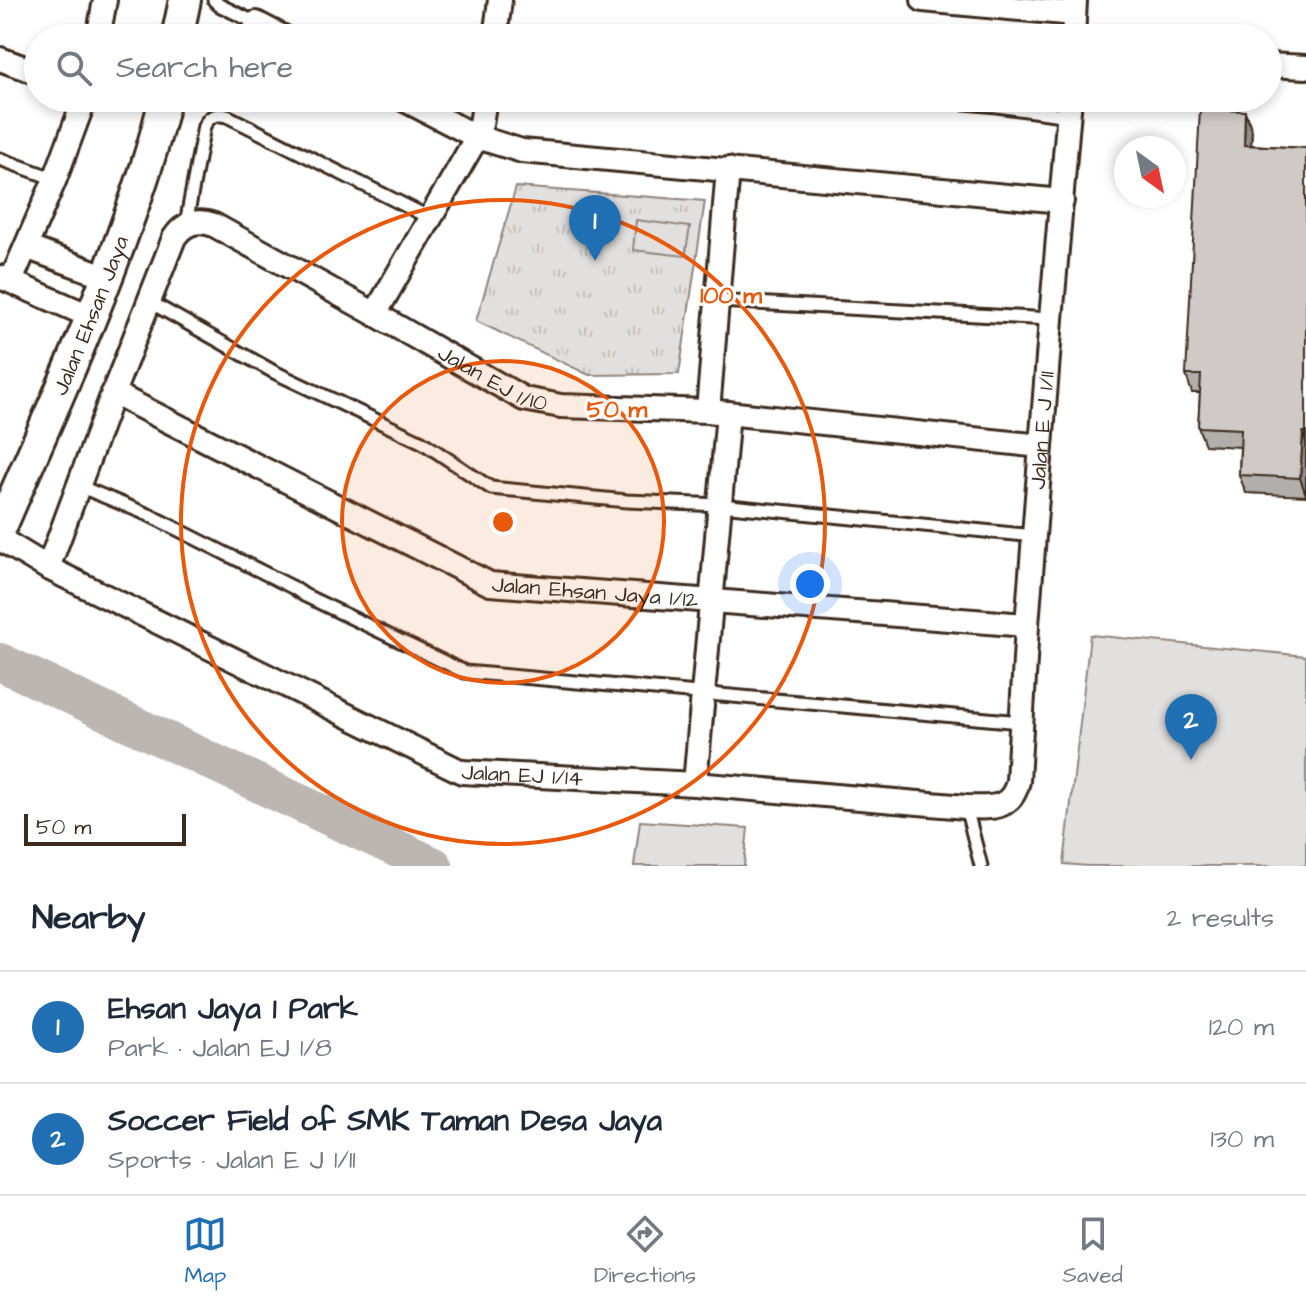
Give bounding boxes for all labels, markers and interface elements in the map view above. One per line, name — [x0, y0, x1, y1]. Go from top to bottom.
search box — [24, 24, 1282, 112]
icon: search — [52, 46, 96, 90]
text: Search here — [116, 47, 293, 89]
north arrow — [1114, 136, 1186, 208]
pin: 1 — [569, 195, 621, 261]
street label: Jalan Ehsan Jaya — [45, 231, 137, 400]
text: 100 m — [700, 279, 762, 313]
street label: Jalan EJ 1/10 — [432, 337, 550, 419]
street label: Jalan E J 1/11 — [1022, 370, 1062, 490]
text: 50 m — [587, 393, 648, 427]
centre of rings — [489, 508, 517, 536]
your location — [790, 564, 830, 604]
street label: Jalan Ehsan Jaya 1/12 — [491, 569, 700, 615]
pin: 2 — [1165, 694, 1217, 760]
street label: Jalan EJ 1/14 — [461, 757, 584, 794]
scale bar — [24, 810, 186, 846]
text: 50 m — [36, 812, 91, 843]
text: Nearby — [32, 894, 146, 942]
text: 2 results — [1166, 900, 1274, 936]
text: Ehsan Jaya 1 Park — [108, 988, 358, 1030]
text: 1 — [56, 1009, 60, 1045]
text: 120 m — [1209, 1009, 1274, 1045]
text: Park · Jalan EJ 1/8 — [108, 1030, 332, 1066]
text: Soccer Field of SMK Taman Desa Jaya — [108, 1100, 662, 1142]
text: 2 — [51, 1121, 65, 1157]
text: 130 m — [1210, 1121, 1274, 1157]
text: Sports · Jalan E J 1/11 — [108, 1142, 356, 1178]
tab: Map — [183, 1212, 227, 1291]
tab: Directions — [594, 1212, 696, 1291]
tab: Saved — [1063, 1212, 1123, 1291]

